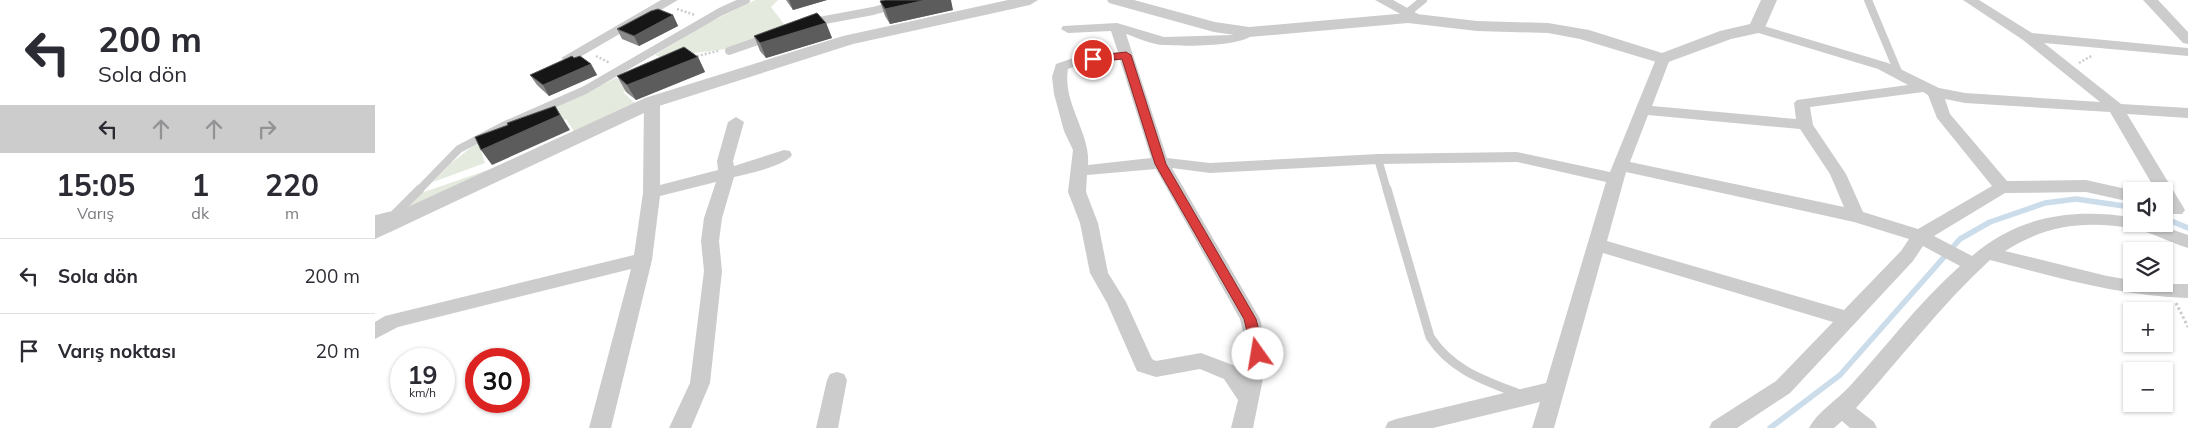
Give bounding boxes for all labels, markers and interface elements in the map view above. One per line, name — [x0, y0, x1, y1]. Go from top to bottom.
text: 200 m — [98, 17, 202, 61]
icon: left — [15, 20, 80, 85]
pin — [1072, 38, 1114, 80]
icon: arrive — [1079, 45, 1107, 73]
text: Sola dön — [98, 60, 187, 88]
icon: left — [94, 115, 122, 143]
icon: ahead — [147, 115, 175, 143]
icon: ahead — [200, 115, 228, 143]
icon: right — [253, 115, 281, 143]
text: 15:05 — [56, 166, 135, 204]
text: 1 — [191, 166, 209, 204]
text: 220 — [265, 166, 319, 204]
map controls — [2123, 182, 2173, 412]
button: sound — [2123, 182, 2173, 232]
text: Varış — [77, 203, 114, 223]
text: dk — [191, 203, 209, 223]
text: m — [285, 203, 299, 223]
button: layers — [2123, 242, 2173, 292]
icon: left — [15, 262, 43, 290]
text: Sola dön — [58, 264, 138, 288]
text: 200 m — [304, 264, 360, 288]
button: + — [2123, 302, 2173, 352]
position arrow — [1231, 327, 1283, 379]
icon: arrive — [15, 337, 43, 365]
text: Varış noktası — [58, 339, 176, 363]
text: 20 m — [316, 339, 360, 363]
speed limit sign: 30 — [465, 348, 530, 413]
text: 19 — [407, 359, 438, 390]
button: − — [2123, 362, 2173, 412]
text: km/h — [409, 385, 436, 400]

